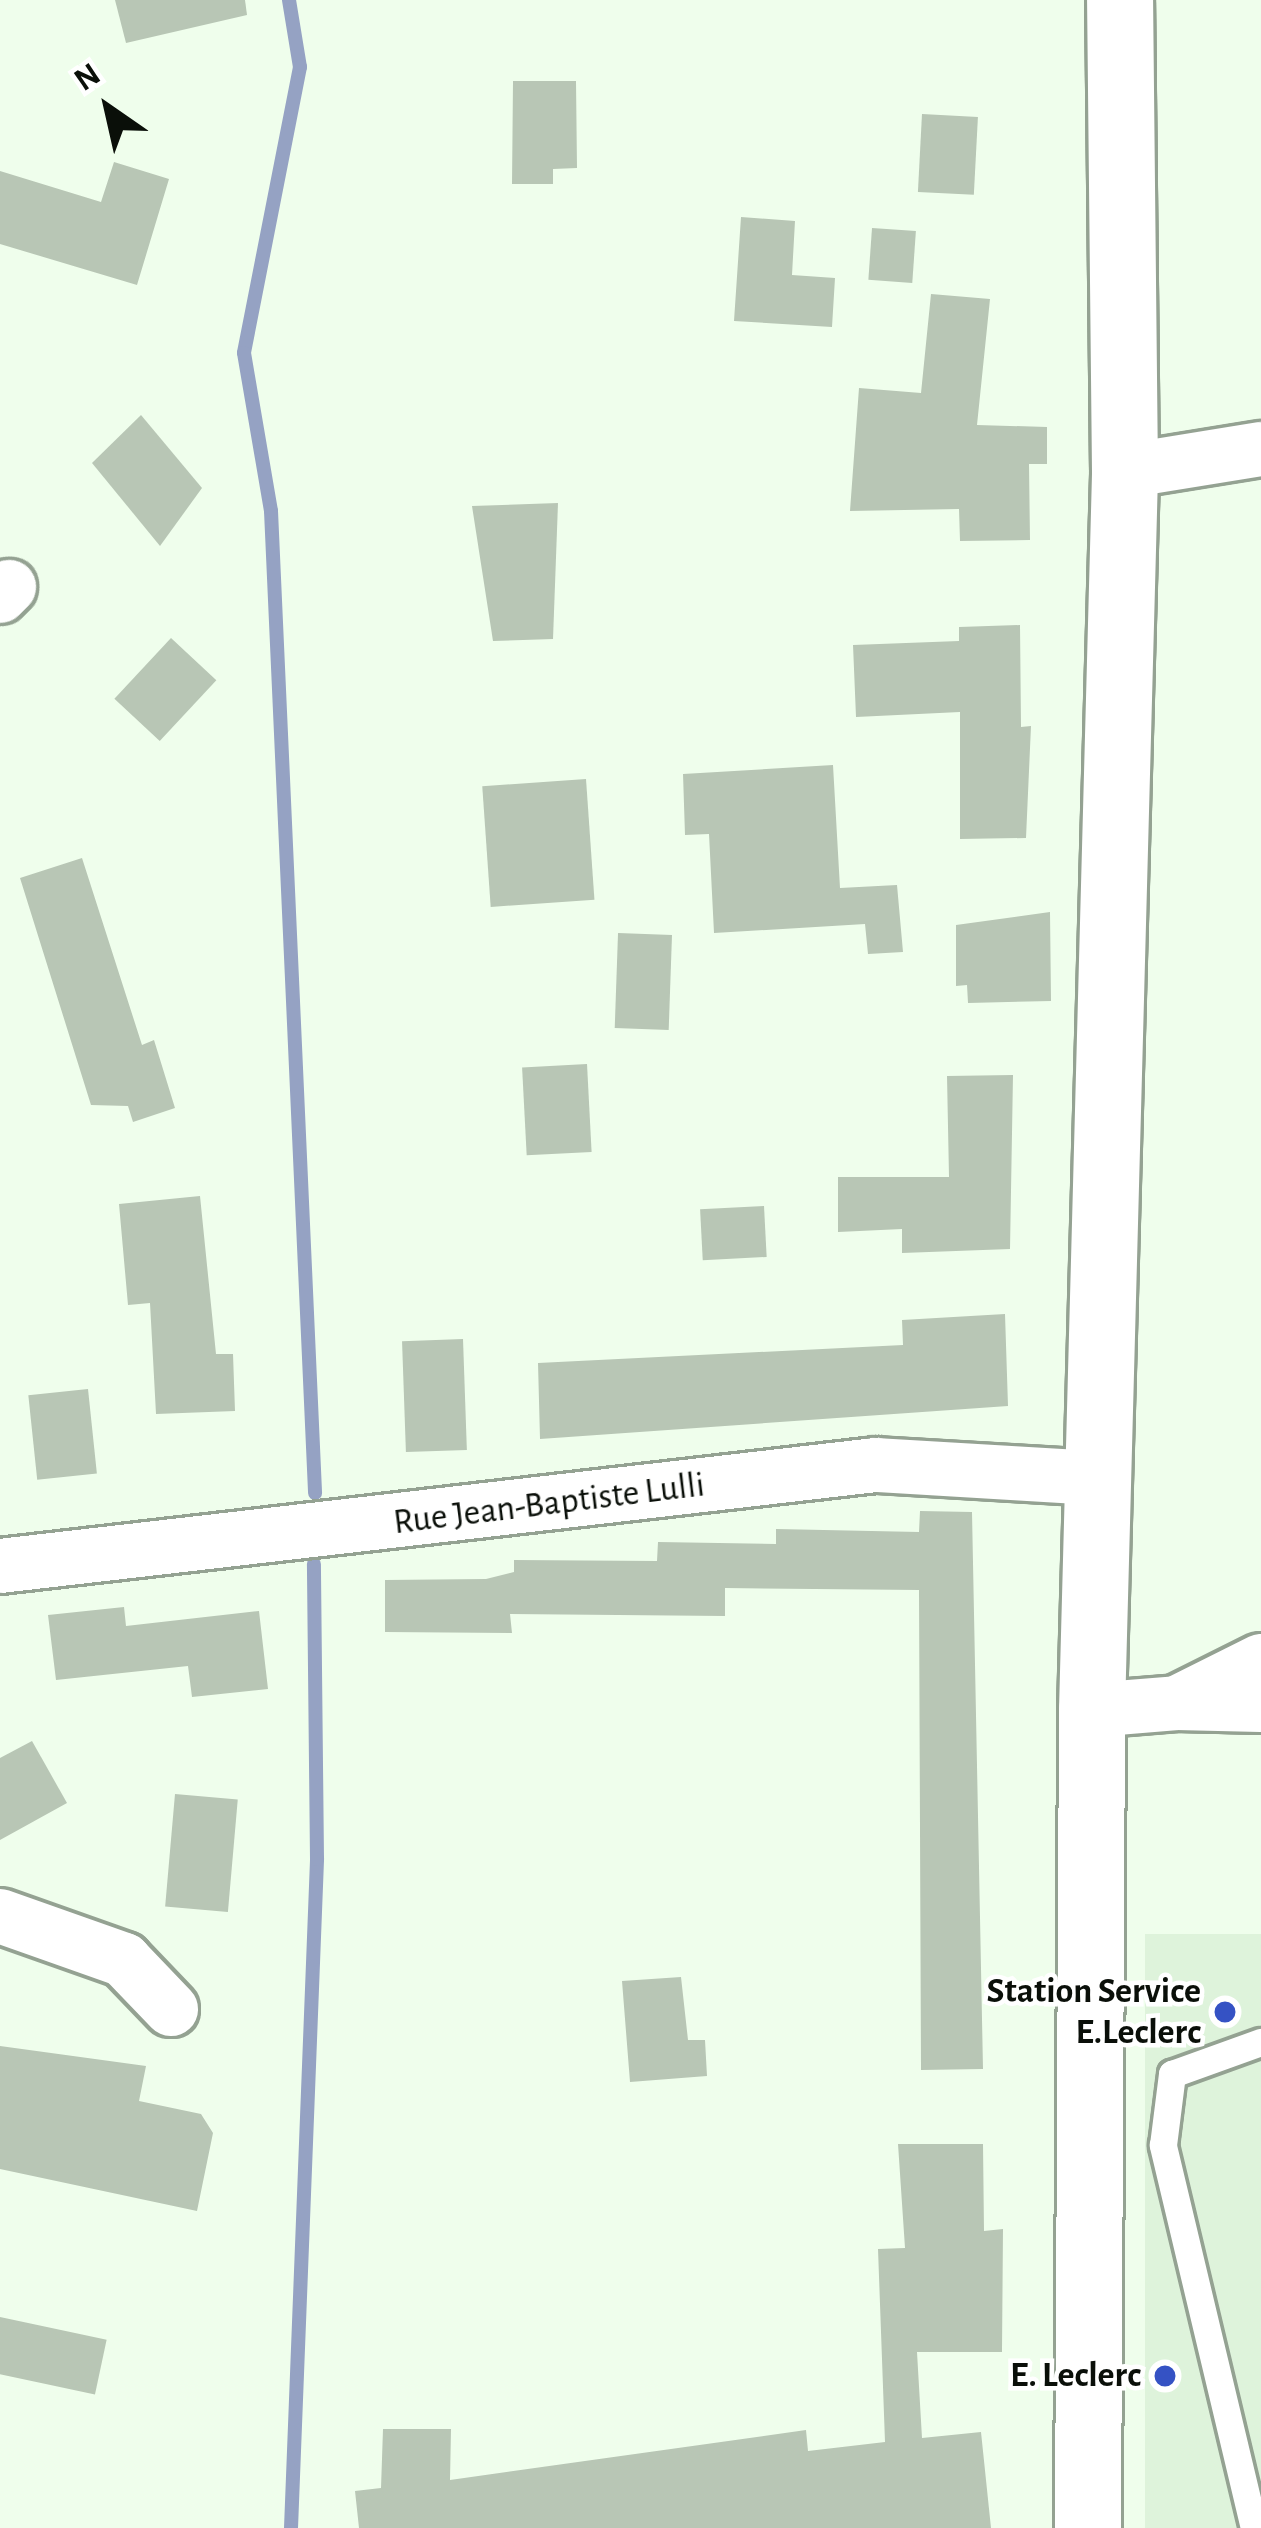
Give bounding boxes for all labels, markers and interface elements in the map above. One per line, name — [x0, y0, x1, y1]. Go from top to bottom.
north arrow — [48, 48, 168, 168]
text: N — [69, 58, 106, 98]
street label: Rue Jean-Baptiste Lulli — [391, 1463, 707, 1545]
place label: Station Service E.Leclerc — [987, 1969, 1201, 2054]
marker: Station Service E.Leclerc — [1212, 1999, 1238, 2025]
place label: E. Leclerc — [1010, 2354, 1141, 2398]
marker: E. Leclerc — [1152, 2363, 1178, 2389]

